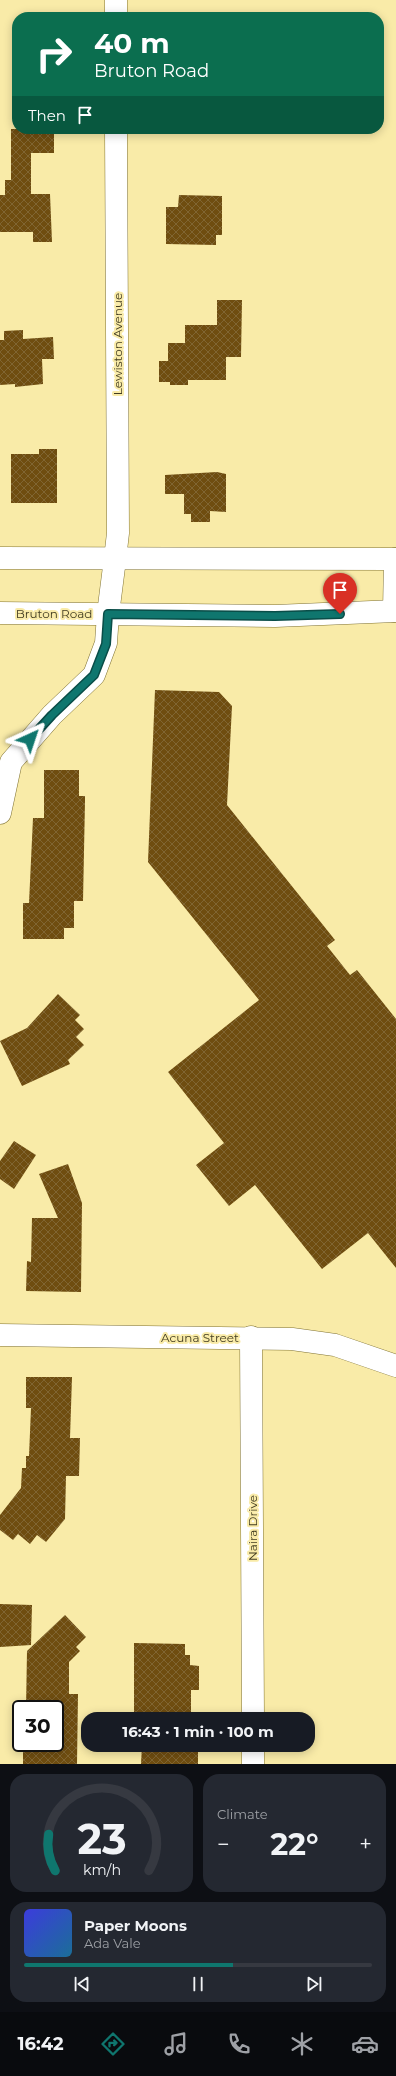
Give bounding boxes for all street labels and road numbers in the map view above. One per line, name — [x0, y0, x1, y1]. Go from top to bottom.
street label: Lewiston Avenue — [110, 293, 125, 395]
street label: Bruton Road — [16, 606, 92, 621]
street label: Acuna Street — [161, 1330, 239, 1345]
street label: Naira Drive — [245, 1495, 260, 1561]

